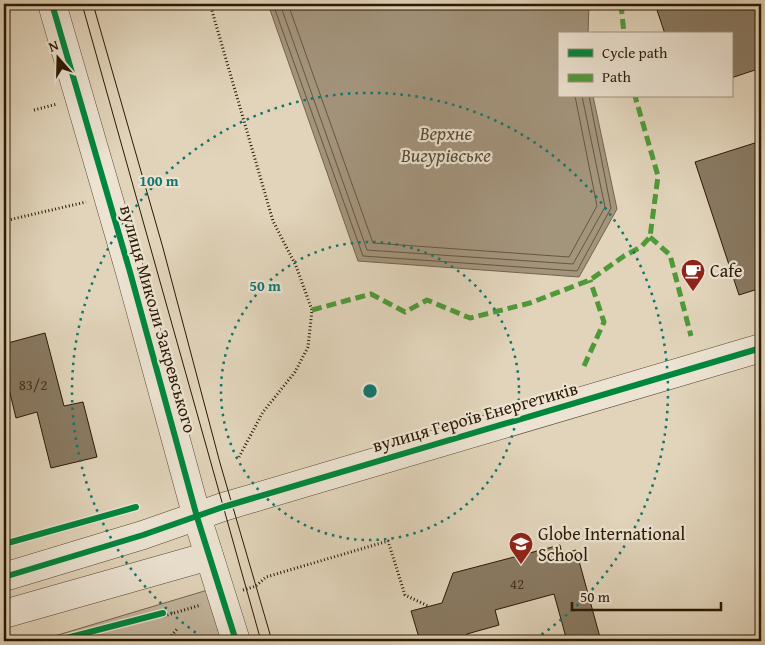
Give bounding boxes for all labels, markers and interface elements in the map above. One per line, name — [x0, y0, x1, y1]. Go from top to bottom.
north arrow — [32, 32, 82, 82]
legend — [558, 32, 732, 98]
text: N — [46, 35, 62, 57]
text: Cycle path — [602, 42, 668, 63]
text: Path — [602, 66, 631, 87]
water label: Верхнє Вигурівське — [400, 119, 491, 169]
text: 100 m — [139, 170, 179, 191]
street label: вулиця Миколи Закревського — [113, 202, 204, 436]
place label: Cafe — [710, 257, 743, 284]
cafe icon: Cafe — [680, 258, 706, 292]
text: 50 m — [249, 275, 281, 296]
house number: 83/2 — [19, 374, 47, 395]
street label: вулиця Героїв Енергетиків — [369, 374, 581, 459]
centre of rings — [361, 382, 379, 400]
place label: Globe International School — [538, 520, 685, 568]
school or university icon: Globe International School — [508, 531, 534, 565]
house number: 42 — [510, 573, 524, 594]
scale bar — [572, 580, 721, 612]
text: 50 m — [580, 586, 611, 607]

